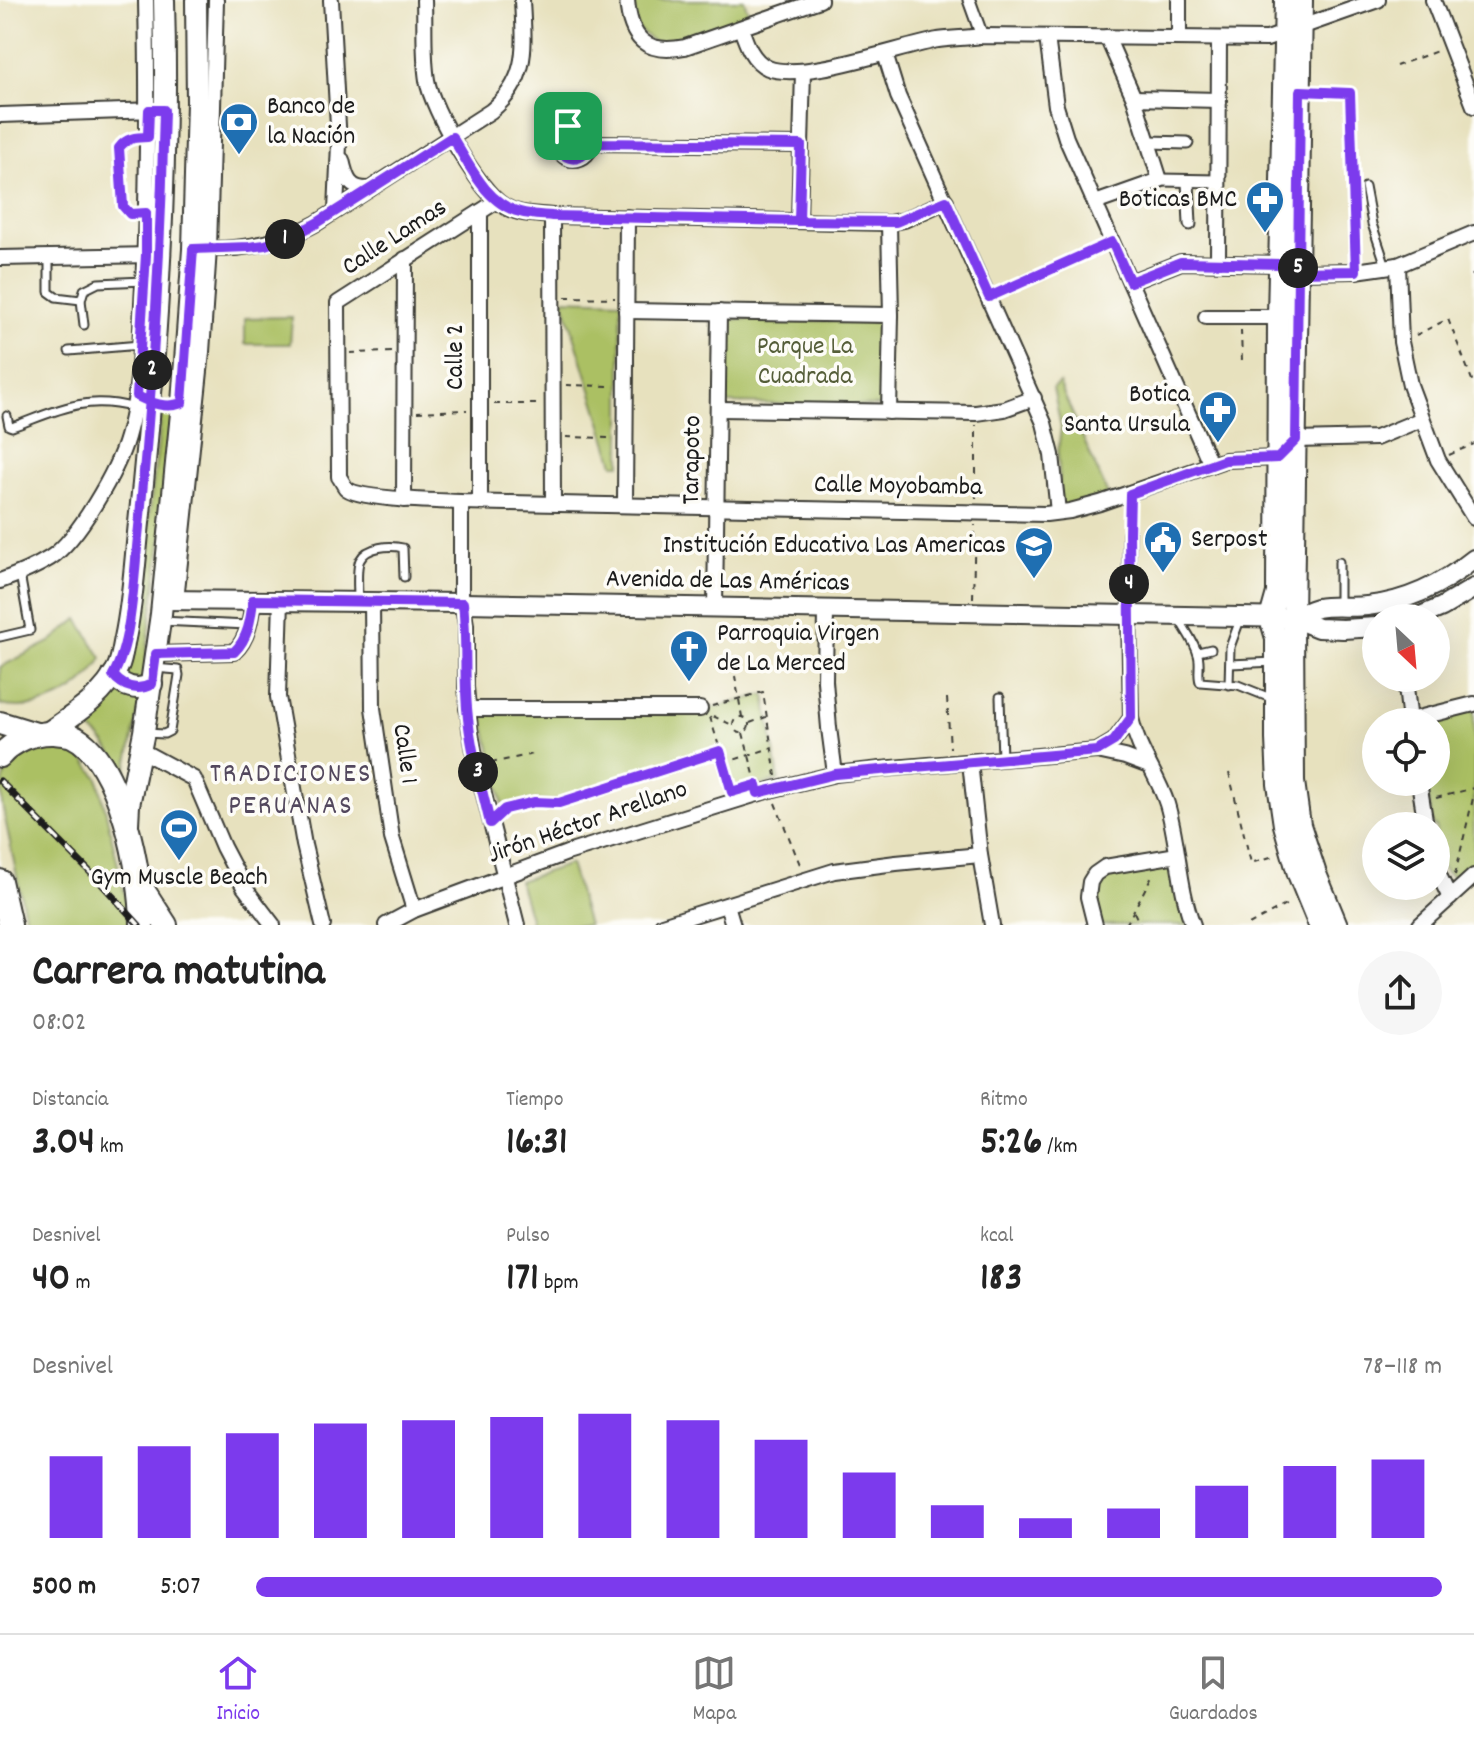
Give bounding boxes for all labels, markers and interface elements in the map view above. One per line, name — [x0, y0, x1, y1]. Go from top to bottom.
place label: Banco de la Nación — [267, 89, 355, 156]
pin — [534, 92, 602, 160]
bank icon: Banco de la Nación — [218, 101, 260, 156]
icon: arrive — [546, 104, 590, 148]
pharmacy icon: Boticas BMC — [1244, 179, 1286, 234]
place label: Boticas BMC — [1119, 182, 1237, 219]
street label: Calle Lamas — [335, 190, 455, 286]
pin: 1 — [265, 219, 305, 259]
text: 1 — [283, 223, 287, 254]
pin: 5 — [1278, 248, 1318, 288]
text: 5 — [1293, 252, 1303, 283]
street label: Calle 2 — [438, 324, 475, 390]
park label: Parque La Cuadrada — [757, 329, 854, 396]
pin: 2 — [132, 350, 172, 390]
text: 2 — [147, 354, 157, 385]
place label: Botica Santa Ursula — [1064, 377, 1191, 444]
pharmacy icon: Botica Santa Ursula — [1197, 389, 1239, 444]
street label: Tarapoto — [674, 415, 712, 505]
street label: Calle Moyobamba — [813, 467, 983, 507]
public building icon: Serpost — [1142, 519, 1184, 574]
place label: Serpost — [1191, 522, 1268, 559]
school or university icon: Institución Educativa Las Americas — [1013, 525, 1055, 580]
place label: Institución Educativa Las Americas — [663, 528, 1006, 565]
street label: Avenida de Las Américas — [606, 561, 850, 603]
pin: 4 — [1109, 564, 1149, 604]
text: 4 — [1124, 568, 1134, 599]
north arrow — [1362, 604, 1450, 692]
map controls — [1362, 604, 1450, 900]
place label: Parroquia Virgen de La Merced — [717, 616, 879, 683]
church icon: Parroquia Virgen de La Merced — [668, 628, 710, 683]
button: locate — [1362, 708, 1450, 796]
street label: Calle 1 — [381, 721, 427, 787]
pin: 3 — [458, 752, 498, 792]
district label: TRADICIONES PERUANAS — [210, 756, 372, 828]
text: 3 — [473, 756, 483, 787]
street label: Jirón Héctor Arellano — [483, 772, 693, 874]
sports icon: Gym Muscle Beach — [158, 807, 200, 862]
button: layers — [1362, 812, 1450, 900]
place label: Gym Muscle Beach — [90, 860, 268, 897]
text: Carrera matutina — [32, 943, 325, 1006]
button: share — [1358, 951, 1442, 1035]
text: 08:02 — [32, 1005, 86, 1042]
text: Distancia — [32, 1085, 108, 1116]
text: Tiempo — [506, 1085, 564, 1116]
text: Ritmo — [980, 1085, 1028, 1116]
text: 3.04 — [32, 1116, 95, 1173]
text: 16:31 — [506, 1116, 568, 1173]
text: 5:26 — [980, 1116, 1042, 1173]
text: km — [95, 1132, 124, 1163]
text: /km — [1042, 1132, 1078, 1163]
text: Desnivel — [32, 1221, 101, 1252]
text: Pulso — [506, 1221, 550, 1252]
text: kcal — [980, 1221, 1013, 1252]
text: 40 — [32, 1252, 70, 1309]
text: 171 — [506, 1252, 539, 1309]
text: 183 — [980, 1252, 1023, 1309]
text: m — [70, 1268, 91, 1299]
text: bpm — [539, 1268, 579, 1299]
text: Desnivel — [32, 1349, 113, 1386]
text: 78–118 m — [1363, 1349, 1442, 1386]
text: 500 m — [32, 1569, 96, 1606]
text: 5:07 — [160, 1569, 200, 1606]
tab: Inicio — [216, 1651, 260, 1730]
tab: Mapa — [692, 1651, 736, 1730]
tab: Guardados — [1169, 1651, 1258, 1730]

